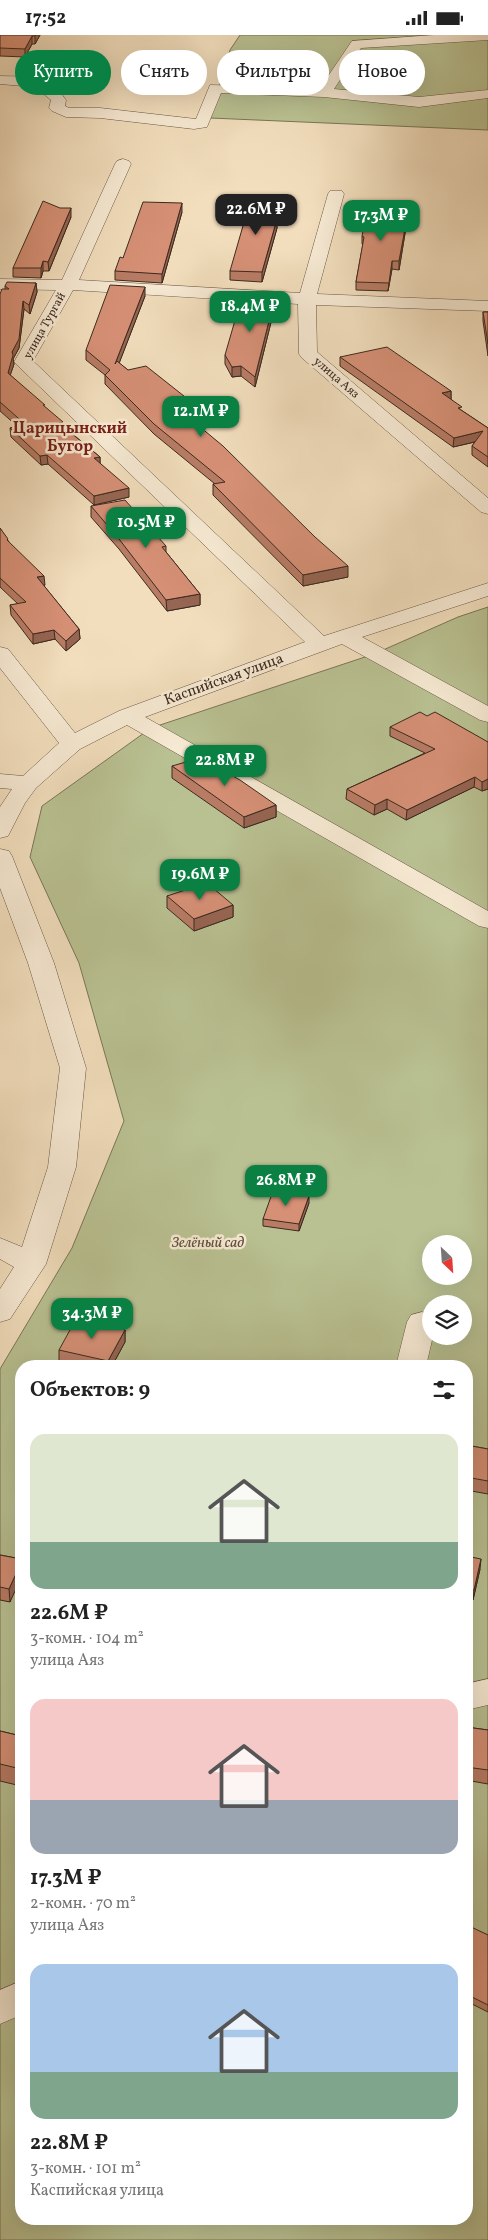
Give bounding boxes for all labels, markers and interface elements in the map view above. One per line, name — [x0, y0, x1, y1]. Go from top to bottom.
text: 17:52 — [25, 5, 66, 31]
chip: Купить — [15, 50, 111, 95]
chip: Снять — [121, 50, 207, 95]
chip: Фильтры — [217, 50, 329, 95]
chip: Новое — [339, 50, 425, 95]
pin: 22.6M ₽ — [210, 193, 302, 236]
text: 22.6M ₽ — [226, 199, 286, 221]
pin: 17.3M ₽ — [335, 199, 427, 242]
text: 17.3M ₽ — [354, 205, 408, 227]
street label: улица Тургай — [20, 290, 70, 362]
pin: 18.4M ₽ — [204, 291, 296, 333]
text: 18.4M ₽ — [221, 296, 279, 318]
street label: улица Аяз — [310, 354, 362, 402]
pin: 12.1M ₽ — [155, 395, 247, 438]
text: 12.1M ₽ — [173, 401, 229, 423]
district label: Царицынский Бугор — [13, 418, 127, 458]
pin: 10.5M ₽ — [100, 507, 192, 549]
text: 10.5M ₽ — [117, 512, 175, 534]
street label: Каспийская улица — [161, 649, 287, 711]
pin: 22.8M ₽ — [179, 745, 271, 787]
text: 22.8M ₽ — [195, 750, 255, 772]
pin: 19.6M ₽ — [154, 859, 246, 901]
text: 19.6M ₽ — [171, 864, 229, 886]
pin: 26.8M ₽ — [240, 1165, 332, 1207]
text: 26.8M ₽ — [256, 1170, 316, 1192]
park label: Зелёный сад — [171, 1233, 244, 1254]
north arrow — [422, 1235, 472, 1285]
map controls — [422, 1235, 472, 1345]
button: layers — [422, 1295, 472, 1345]
pin: 34.3M ₽ — [46, 1297, 138, 1340]
text: 34.3M ₽ — [62, 1303, 122, 1325]
text: Объектов: 9 — [30, 1376, 150, 1405]
icon: filters — [430, 1376, 458, 1404]
icon: home — [199, 1466, 289, 1556]
text: 22.6M ₽ — [30, 1599, 108, 1628]
text: 3-комн. · 104 m² — [30, 1628, 144, 1650]
text: улица Аяз — [30, 1650, 104, 1672]
icon: home — [199, 1731, 289, 1821]
text: 17.3M ₽ — [30, 1864, 102, 1893]
text: 2-комн. · 70 m² — [30, 1893, 136, 1915]
text: улица Аяз — [30, 1915, 104, 1937]
icon: home — [199, 1996, 289, 2086]
text: 22.8M ₽ — [30, 2129, 108, 2158]
text: 3-комн. · 101 m² — [30, 2158, 141, 2180]
text: Каспийская улица — [30, 2180, 164, 2202]

